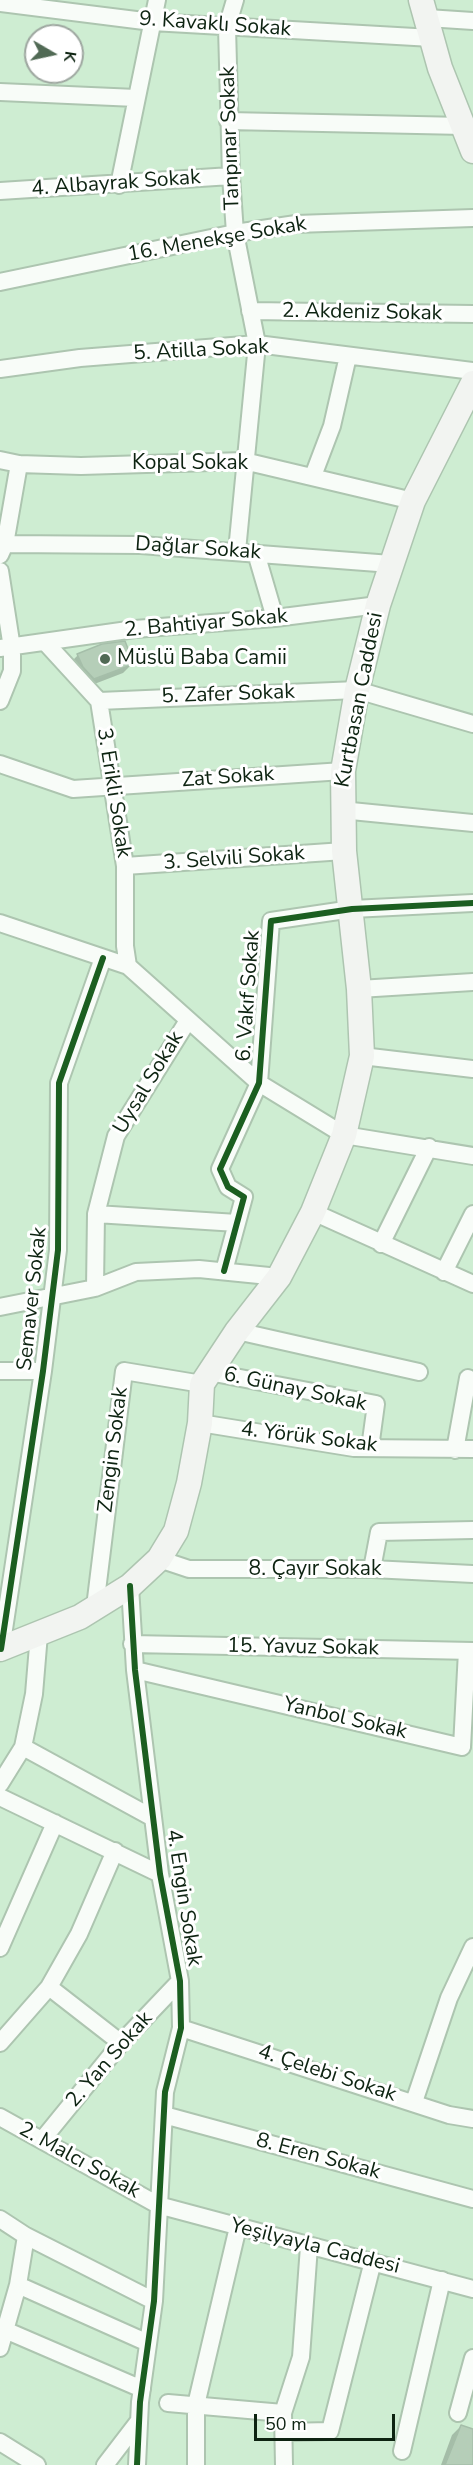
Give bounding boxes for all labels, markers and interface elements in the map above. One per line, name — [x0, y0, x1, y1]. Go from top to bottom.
street label: 9. Kavaklı Sokak — [138, 7, 292, 43]
north arrow — [24, 24, 84, 84]
text: K — [58, 50, 81, 63]
street label: Tanpınar Sokak — [216, 66, 246, 210]
street label: 4. Albayrak Sokak — [31, 166, 201, 202]
street label: 16. Menekşe Sokak — [126, 212, 308, 268]
street label: 2. Akdeniz Sokak — [282, 299, 442, 327]
street label: 5. Atilla Sokak — [133, 335, 269, 367]
street label: Kopal Sokak — [132, 451, 248, 477]
street label: Dağlar Sokak — [134, 532, 262, 566]
street label: 2. Bahtiyar Sokak — [123, 604, 289, 644]
street label: Kurtbasan Caddesi — [331, 610, 389, 790]
place label: Müslü Baba Camii — [117, 646, 287, 672]
marker: Müslü Baba Camii — [98, 652, 112, 666]
street label: 5. Zafer Sokak — [161, 680, 295, 710]
street label: 3. Erikli Sokak — [90, 726, 136, 860]
street label: Zat Sokak — [181, 762, 275, 794]
street label: 3. Selvili Sokak — [162, 841, 306, 877]
street label: 6. Vakıf Sokak — [232, 930, 266, 1062]
street label: Uysal Sokak — [108, 1027, 190, 1139]
street label: Semaver Sokak — [13, 1226, 53, 1372]
street label: 6. Günay Sokak — [221, 1363, 369, 1417]
street label: Zengin Sokak — [94, 1386, 134, 1514]
street label: 4. Yörük Sokak — [239, 1417, 379, 1459]
street label: 8. Çayır Sokak — [249, 1557, 381, 1583]
street label: 15. Yavuz Sokak — [227, 1634, 379, 1662]
street label: Yanbol Sokak — [281, 1693, 409, 1745]
street label: 4. Engin Sokak — [160, 1828, 206, 1968]
street label: 2. Yan Sokak — [62, 2007, 158, 2113]
street label: 4. Çelebi Sokak — [255, 2040, 399, 2108]
street label: 2. Malcı Sokak — [14, 2117, 144, 2205]
street label: 8. Eren Sokak — [253, 2128, 383, 2186]
street label: Yeşilyayla Caddesi — [228, 2214, 402, 2280]
scale bar — [257, 2402, 398, 2440]
text: 50 m — [265, 2412, 307, 2436]

